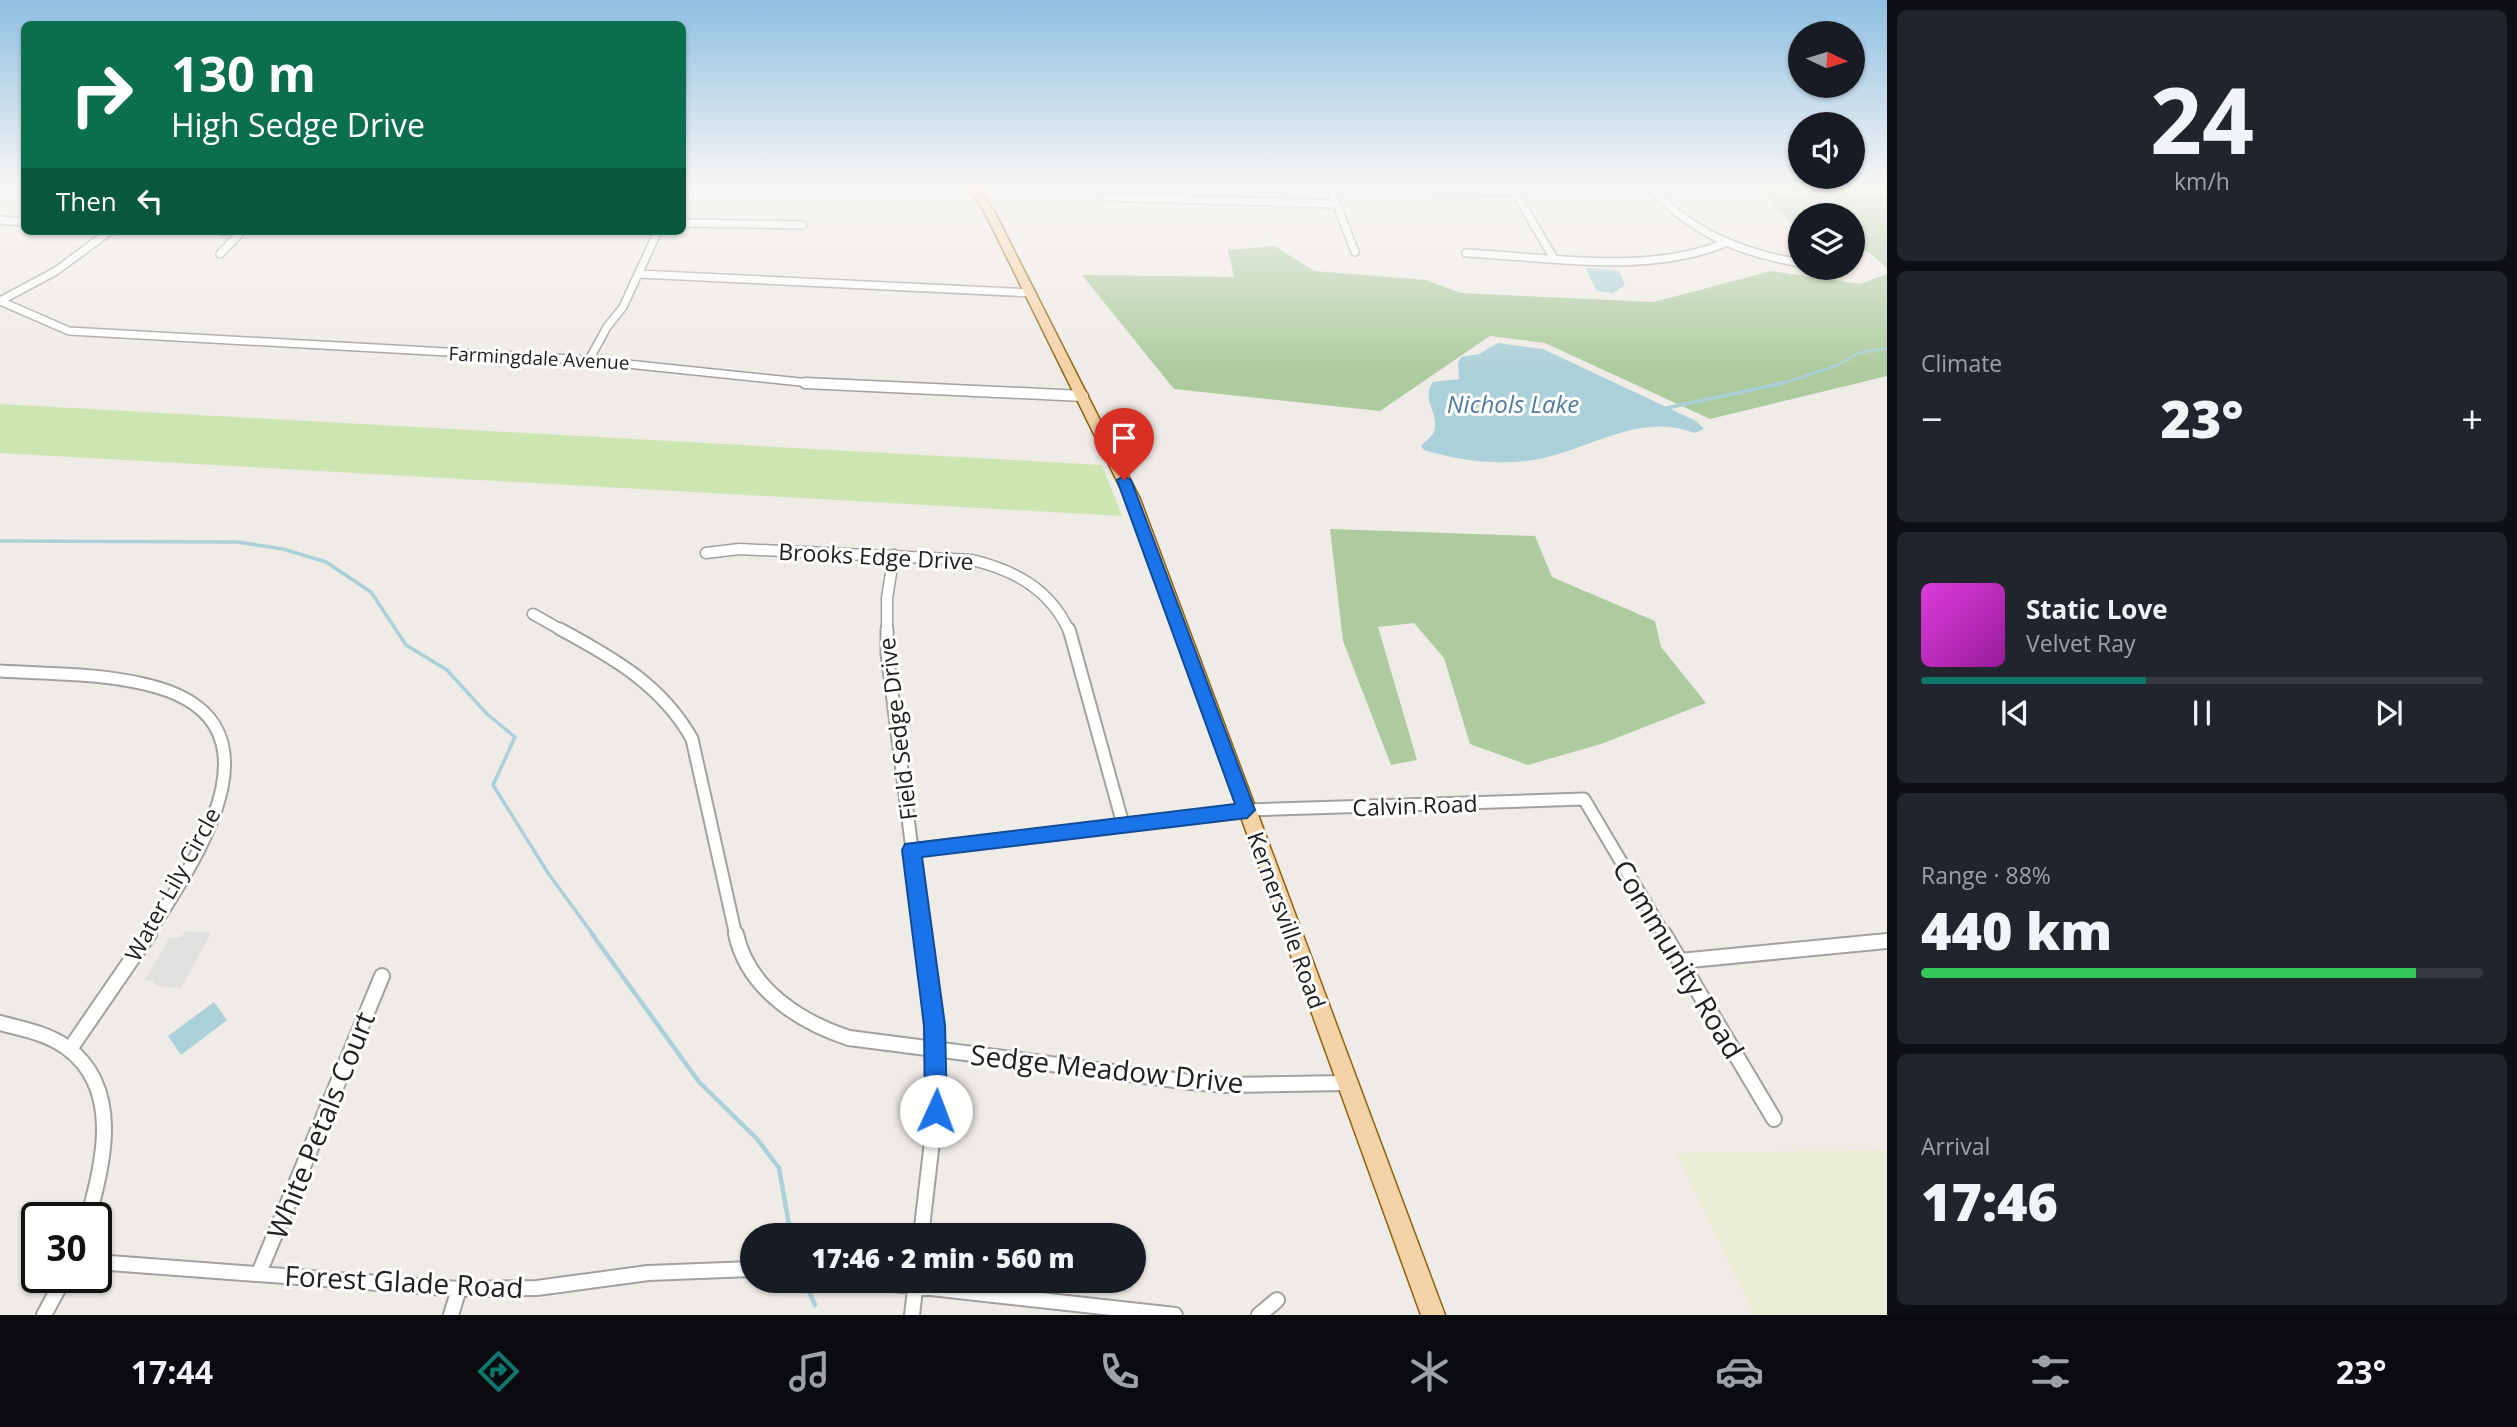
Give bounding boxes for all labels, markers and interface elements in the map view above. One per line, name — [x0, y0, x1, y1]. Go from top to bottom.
north arrow — [1788, 21, 1866, 98]
map controls — [1788, 21, 1865, 280]
text: 130 m — [171, 40, 316, 106]
icon: right — [56, 49, 147, 140]
text: 24 — [2150, 57, 2254, 181]
text: High Sedge Drive — [171, 103, 425, 146]
button: sound — [1788, 112, 1865, 189]
text: km/h — [2174, 165, 2230, 197]
icon: left — [131, 182, 169, 220]
text: Then — [56, 183, 117, 219]
button: layers — [1788, 203, 1865, 280]
street label: Farmingdale Avenue — [448, 340, 630, 376]
text: Climate — [1921, 347, 2002, 379]
text: 23° — [2161, 382, 2243, 453]
water label: Nichols Lake — [1447, 387, 1579, 420]
text: − — [1921, 392, 1943, 444]
text: + — [2461, 392, 2483, 444]
pin — [1094, 408, 1154, 480]
icon: arrive — [1105, 419, 1143, 457]
street label: Brooks Edge Drive — [778, 535, 974, 577]
text: Static Love — [2026, 591, 2168, 627]
text: Velvet Ray — [2026, 627, 2136, 659]
street label: Field Sedge Drive — [870, 636, 924, 822]
icon: previous — [1996, 694, 2034, 732]
icon: pause — [2183, 694, 2221, 732]
icon: next — [2370, 694, 2408, 732]
street label: Calvin Road — [1352, 787, 1478, 823]
street label: Water Lily Circle — [117, 801, 227, 967]
street label: Kernersville Road — [1240, 827, 1334, 1013]
street label: Community Road — [1605, 852, 1753, 1066]
text: Range · 88% — [1921, 859, 2051, 891]
text: 440 km — [1921, 894, 2112, 965]
street label: White Petals Court — [257, 1006, 383, 1244]
street label: Sedge Meadow Drive — [969, 1035, 1245, 1101]
position arrow — [899, 1074, 973, 1148]
text: Arrival — [1921, 1130, 1990, 1162]
text: 17:46 — [1921, 1165, 2058, 1236]
speed limit sign: 30 — [21, 1202, 112, 1293]
text: 17:46 · 2 min · 560 m — [812, 1240, 1074, 1276]
street label: Forest Glade Road — [284, 1256, 524, 1306]
icon: directions — [474, 1347, 523, 1396]
icon: music — [785, 1347, 834, 1396]
icon: phone — [1095, 1347, 1144, 1396]
icon: climate — [1405, 1347, 1454, 1396]
icon: car — [1715, 1347, 1764, 1396]
icon: filters — [2026, 1347, 2075, 1396]
text: 17:44 — [131, 1350, 213, 1393]
text: 23° — [2336, 1350, 2386, 1393]

